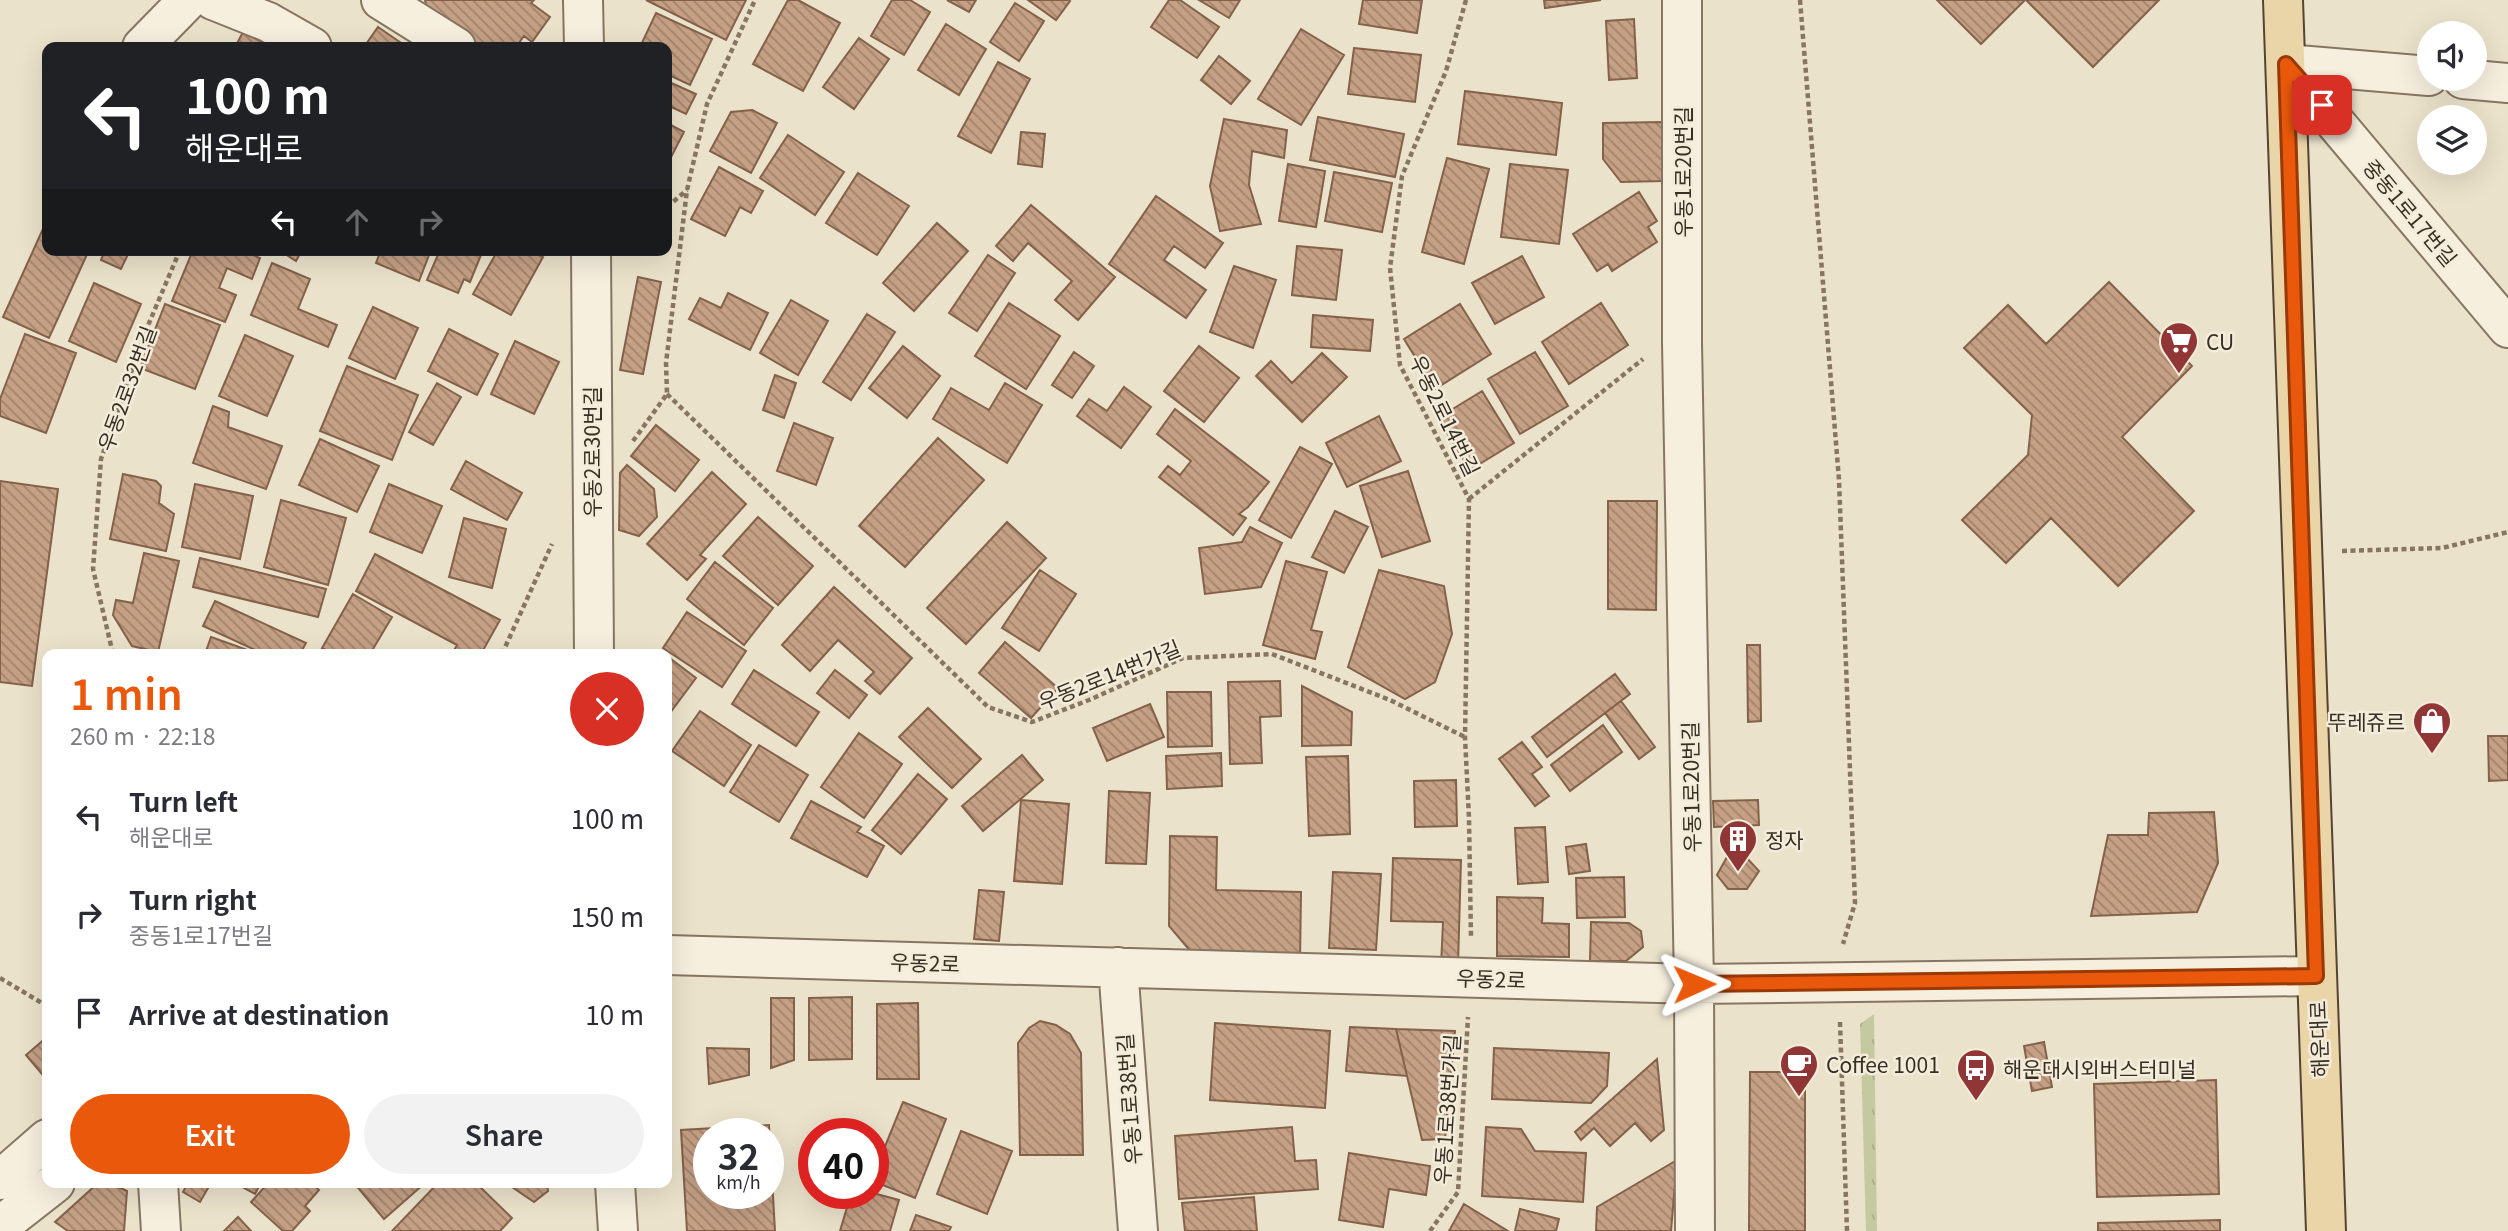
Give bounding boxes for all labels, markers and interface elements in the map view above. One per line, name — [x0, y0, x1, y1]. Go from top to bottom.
map controls — [2417, 21, 2487, 175]
button: sound — [2417, 21, 2487, 91]
text: 100 m — [185, 57, 330, 128]
icon: left — [70, 70, 161, 161]
pin — [2292, 75, 2352, 135]
icon: arrive — [2303, 86, 2341, 124]
button: layers — [2417, 105, 2487, 175]
street label: 우동1로20번길 — [1667, 106, 1697, 238]
text: 해운대로 — [185, 123, 303, 169]
street label: 중동1로17번길 — [2357, 152, 2465, 272]
icon: left — [265, 203, 303, 241]
icon: ahead — [338, 203, 376, 241]
icon: right — [411, 203, 449, 241]
supermarket icon: CU — [2158, 320, 2200, 375]
street label: 우동2로32번길 — [89, 321, 163, 455]
place label: CU — [2206, 326, 2234, 356]
street label: 우동2로14번길 — [1404, 349, 1488, 481]
street label: 우동2로30번길 — [576, 386, 606, 518]
street label: 우동2로14번가길 — [1033, 632, 1185, 716]
text: 1 min — [70, 661, 183, 722]
button: close — [570, 672, 644, 746]
shop icon: 뚜레쥬르 — [2411, 700, 2453, 755]
place label: 뚜레쥬르 — [2328, 706, 2405, 736]
text: 260 m · 22:18 — [70, 718, 215, 752]
street label: 우동1로20번길 — [1674, 721, 1706, 853]
text: Turn left — [129, 782, 238, 819]
icon: left — [70, 798, 108, 836]
text: 100 m — [571, 799, 644, 836]
building icon: 정자 — [1717, 818, 1759, 873]
text: 해운대로 — [129, 819, 214, 853]
place label: 정자 — [1765, 824, 1804, 854]
text: Turn right — [129, 880, 257, 917]
icon: right — [70, 896, 108, 934]
text: 150 m — [571, 897, 644, 934]
text: 중동1로17번길 — [129, 917, 273, 951]
street label: 우동2로 — [890, 946, 960, 978]
position arrow — [1657, 947, 1731, 1021]
street label: 우동2로 — [1456, 962, 1526, 994]
icon: arrive — [70, 994, 108, 1032]
text: Arrive at destination — [129, 995, 390, 1032]
text: 10 m — [585, 995, 644, 1032]
street label: 해운대로 — [2302, 1000, 2334, 1078]
street label: 우동1로38번길 — [1108, 1032, 1148, 1166]
street label: 우동1로38번가길 — [1426, 1033, 1466, 1185]
cafe icon: Coffee 1001 — [1778, 1043, 1820, 1098]
bus stop icon: 해운대시외버스터미널 — [1955, 1047, 1997, 1102]
place label: Coffee 1001 — [1826, 1049, 1940, 1079]
place label: 해운대시외버스터미널 — [2003, 1053, 2196, 1083]
button: Exit — [70, 1094, 350, 1174]
button: Share — [364, 1094, 644, 1174]
speed limit sign: 40 — [798, 1118, 889, 1209]
text: 32 — [718, 1129, 759, 1180]
text: km/h — [716, 1168, 761, 1194]

